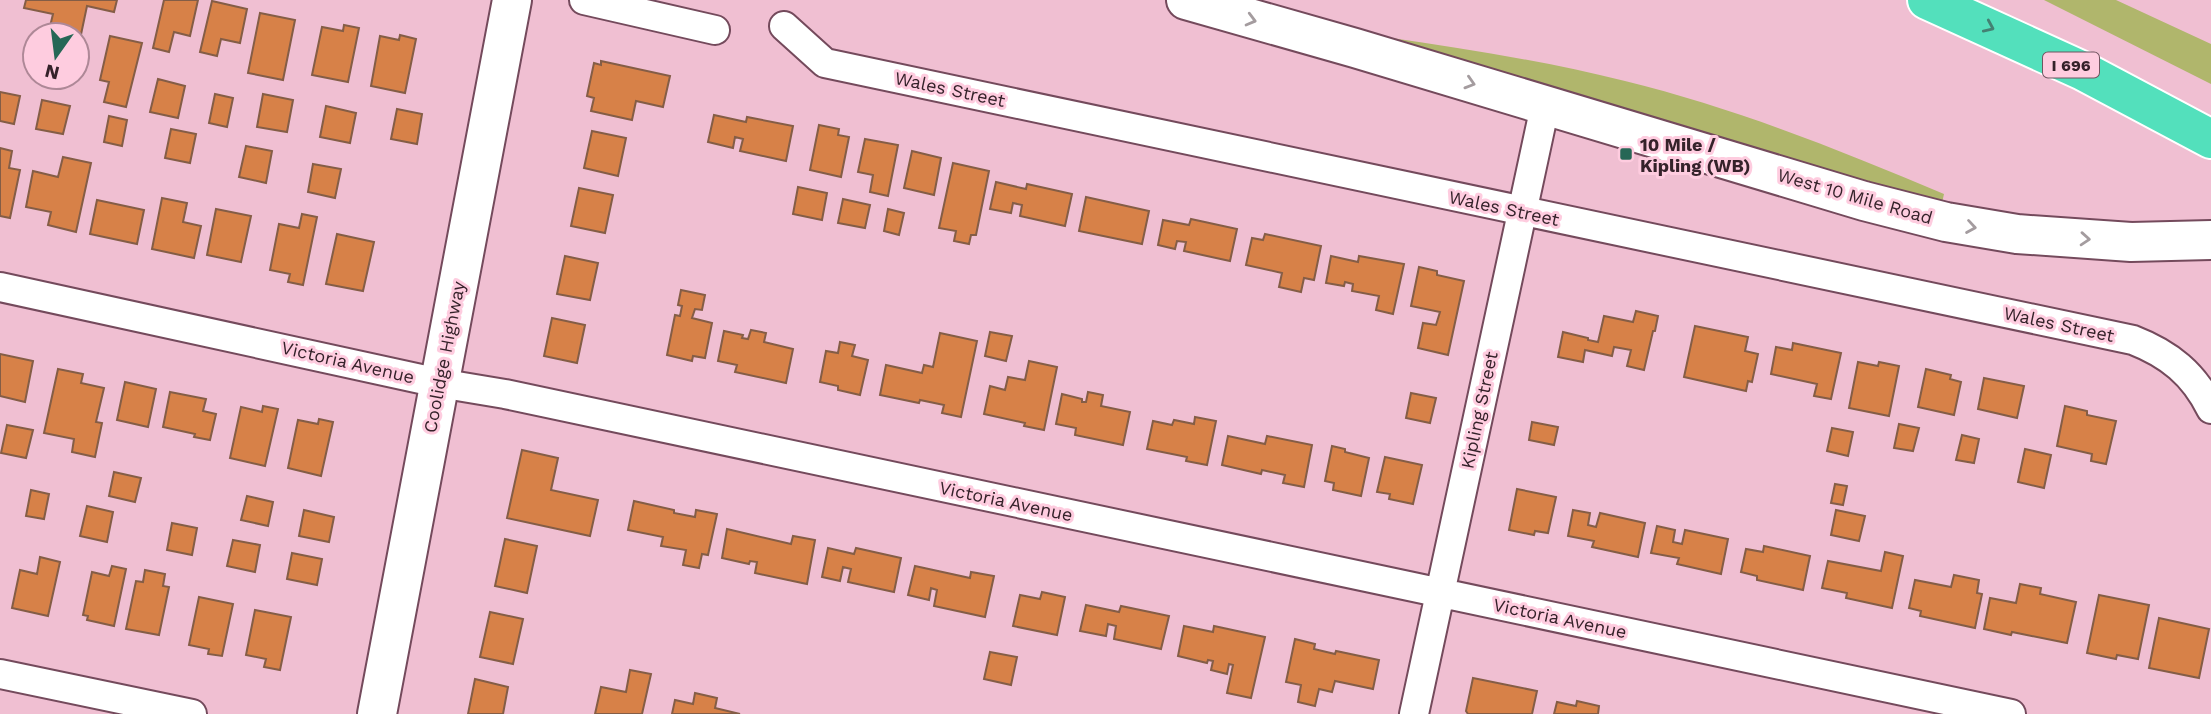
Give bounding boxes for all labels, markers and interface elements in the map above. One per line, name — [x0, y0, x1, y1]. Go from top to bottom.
one-way arrow — [1245, 11, 1257, 26]
one-way arrow — [1982, 19, 1995, 33]
north arrow — [21, 21, 91, 91]
road number: I 696 — [2043, 53, 2099, 78]
text: N — [42, 59, 62, 85]
street label: Wales Street — [893, 67, 1008, 111]
one-way arrow — [1463, 75, 1475, 89]
place label: 10 Mile / Kipling (WB) — [1640, 134, 1751, 176]
marker: 10 Mile / Kipling (WB) — [1618, 146, 1634, 162]
street label: West 10 Mile Road — [1775, 164, 1935, 228]
street label: Wales Street — [1447, 186, 1562, 230]
one-way arrow — [1965, 219, 1977, 234]
one-way arrow — [2079, 231, 2090, 246]
street label: Coolidge Highway — [419, 279, 469, 435]
street label: Wales Street — [2002, 302, 2117, 346]
street label: Victoria Avenue — [279, 336, 417, 388]
street label: Kipling Street — [1456, 349, 1502, 470]
street label: Victoria Avenue — [937, 477, 1075, 525]
street label: Victoria Avenue — [1491, 594, 1629, 642]

